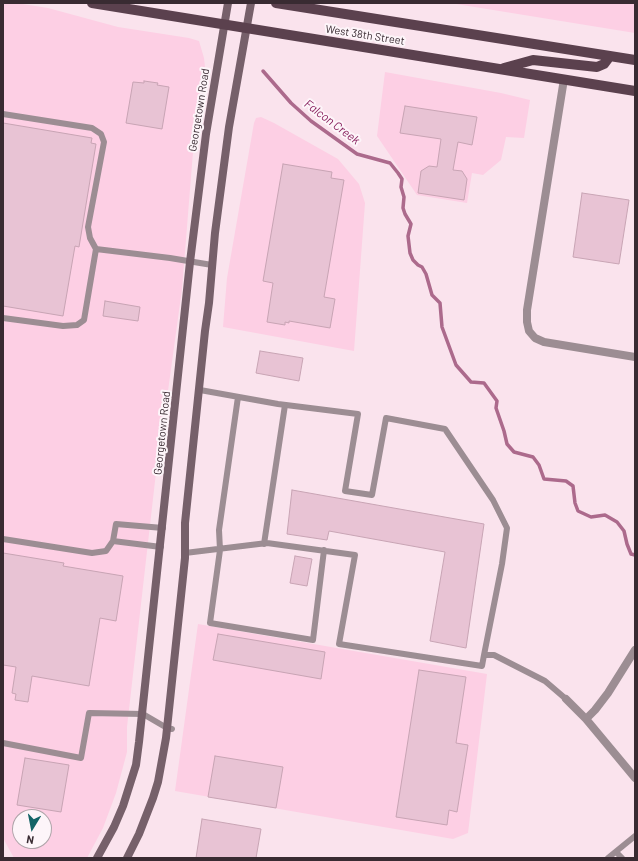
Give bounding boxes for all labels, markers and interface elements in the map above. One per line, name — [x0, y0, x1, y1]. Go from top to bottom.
street label: West 38th Street — [324, 22, 406, 48]
street label: Georgetown Road — [186, 67, 212, 153]
water label: Falcon Creek — [301, 96, 363, 148]
street label: Georgetown Road — [151, 390, 173, 476]
north arrow — [12, 809, 52, 849]
text: N — [25, 833, 35, 847]

